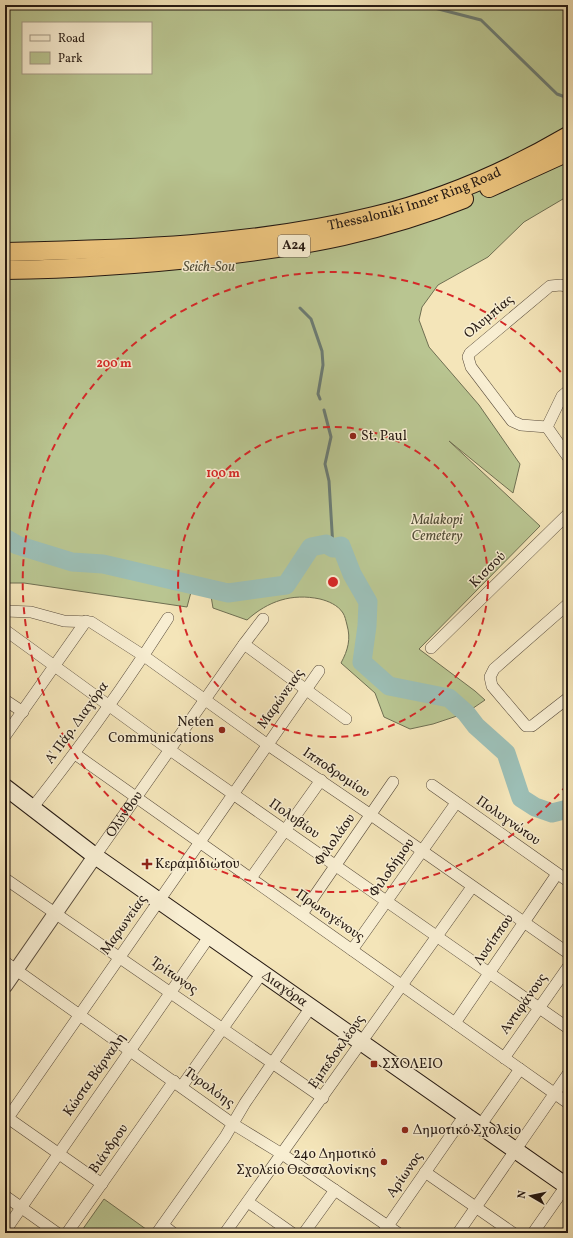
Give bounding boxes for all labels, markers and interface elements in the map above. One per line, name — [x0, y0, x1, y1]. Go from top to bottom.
legend — [22, 22, 152, 74]
text: Road — [58, 31, 85, 47]
text: Park — [58, 51, 83, 67]
street label: Thessaloniki Inner Ring Road — [326, 163, 504, 235]
road number: Α24 — [278, 235, 310, 257]
park label: Seich-Sou — [183, 258, 235, 277]
street label: Ολυμπίας — [460, 291, 518, 343]
text: 200 m — [96, 356, 132, 372]
place label: St. Paul — [361, 427, 407, 446]
marker: St. Paul — [348, 431, 358, 441]
text: 100 m — [206, 466, 240, 482]
park label: Malakopi Cemetery — [410, 511, 463, 546]
street label: Κισσού — [466, 547, 511, 592]
centre of rings — [326, 575, 340, 589]
street label: Μαρώνειας — [253, 665, 309, 733]
street label: Α' Πάρ. Διαγόρα — [41, 677, 114, 768]
place label: Neten Communications — [108, 713, 214, 748]
marker: Neten Communications — [217, 725, 227, 735]
street label: Ιπποδρομίου — [299, 743, 374, 803]
street label: Ολύνθου — [101, 787, 147, 841]
street label: Πολυγνώτου — [472, 792, 544, 850]
street label: Πολυβίου — [265, 795, 323, 844]
street label: Φιλολάου — [310, 810, 360, 870]
street label: Φιλοδήμου — [365, 835, 419, 901]
place label: Κεραμιδιώτου — [155, 855, 240, 874]
marker: Κεραμιδιώτου — [142, 859, 152, 869]
street label: Πρωτογένους — [292, 885, 368, 947]
street label: Μαρωνείας — [96, 891, 152, 959]
street label: Λυσίππου — [469, 910, 519, 970]
street label: Τρίτωνος — [146, 953, 202, 999]
street label: Διαγόρα — [258, 966, 312, 1012]
street label: Αντιφάνους — [496, 970, 552, 1038]
street label: Εμπεδοκλέους — [304, 1011, 370, 1093]
street label: Κώστα Βάρναλη — [59, 1030, 131, 1120]
place label: ΣΧΟΛΕΙΟ — [382, 1055, 443, 1074]
marker: ΣΧΟΛΕΙΟ — [369, 1059, 379, 1069]
street label: Τυρολόης — [180, 1063, 238, 1113]
street label: Βιάνδρου — [85, 1120, 133, 1178]
place label: Δημοτικό Σχολείο — [413, 1121, 521, 1140]
marker: Δημοτικό Σχολείο — [400, 1125, 410, 1135]
place label: 24ο Δημοτικό Σχολείο Θεσσαλονίκης — [236, 1145, 376, 1180]
street label: Αρίωνος — [382, 1148, 428, 1202]
marker: 24ο Δημοτικό Σχολείο Θεσσαλονίκης — [379, 1157, 389, 1167]
north arrow — [511, 1176, 551, 1216]
text: N — [515, 1190, 531, 1200]

